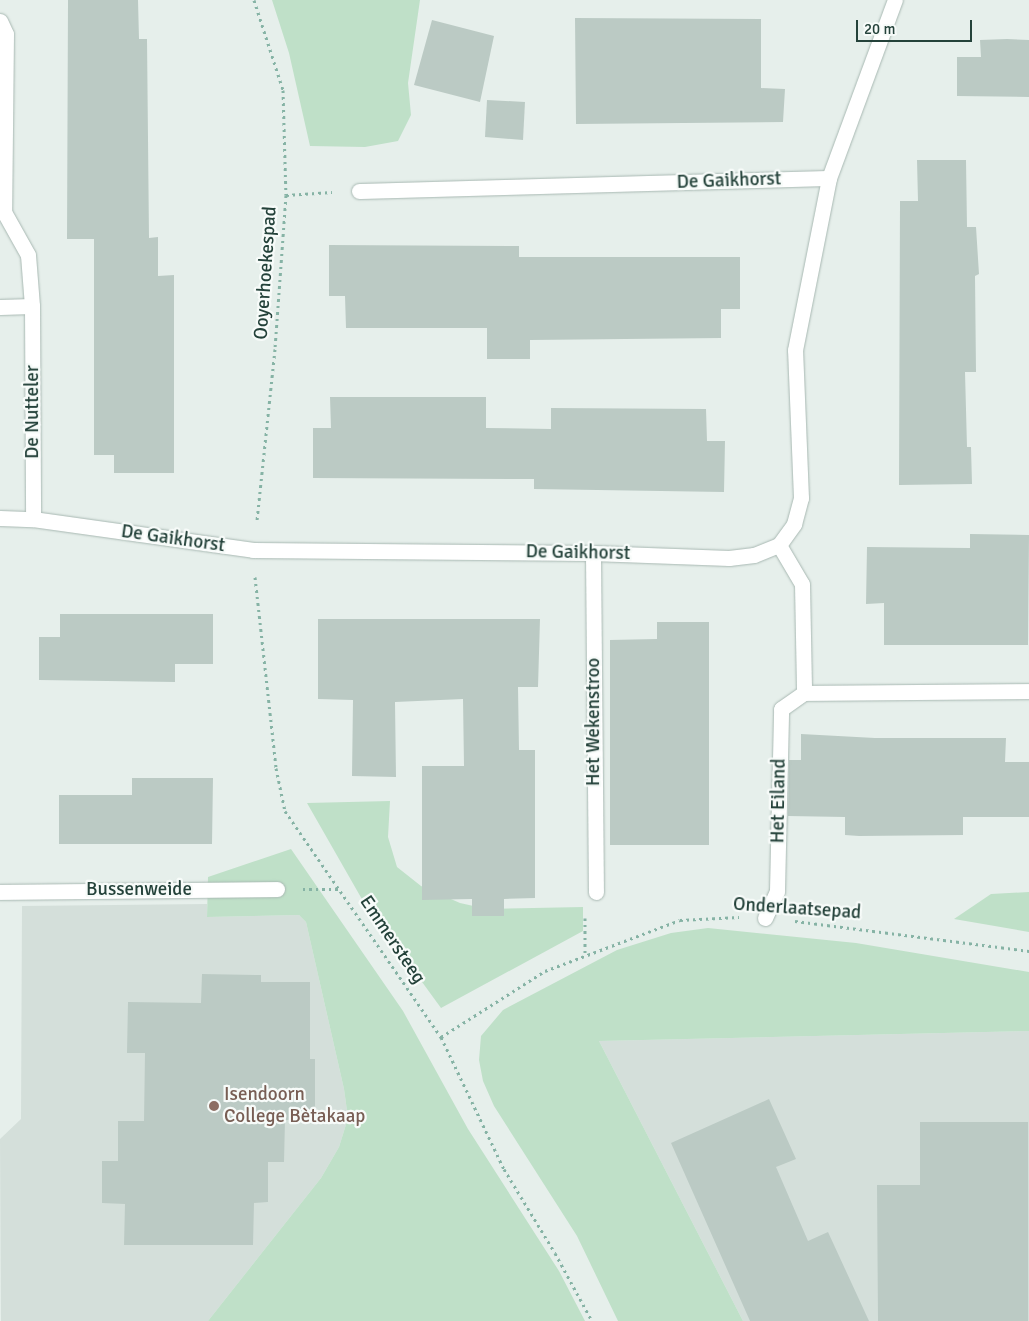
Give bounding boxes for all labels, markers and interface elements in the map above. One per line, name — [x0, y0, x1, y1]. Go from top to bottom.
scale bar — [859, 10, 975, 42]
text: 20 m — [864, 20, 895, 38]
street label: De Gaikhorst — [676, 168, 782, 194]
street label: Ooyerhoekespad — [250, 206, 282, 340]
street label: De Nutteler — [22, 365, 44, 459]
street label: De Gaikhorst — [120, 520, 226, 558]
street label: De Gaikhorst — [525, 541, 631, 565]
street label: Het Wekenstroo — [583, 658, 605, 786]
street label: Het Eiland — [767, 758, 791, 844]
street label: Bussenweide — [86, 879, 192, 901]
street label: Emmersteeg — [354, 892, 430, 988]
street label: Onderlaatsepad — [732, 893, 862, 925]
place label: Isendoorn College Bètakaap — [224, 1084, 365, 1128]
marker: Isendoorn College Bètakaap — [208, 1100, 220, 1112]

